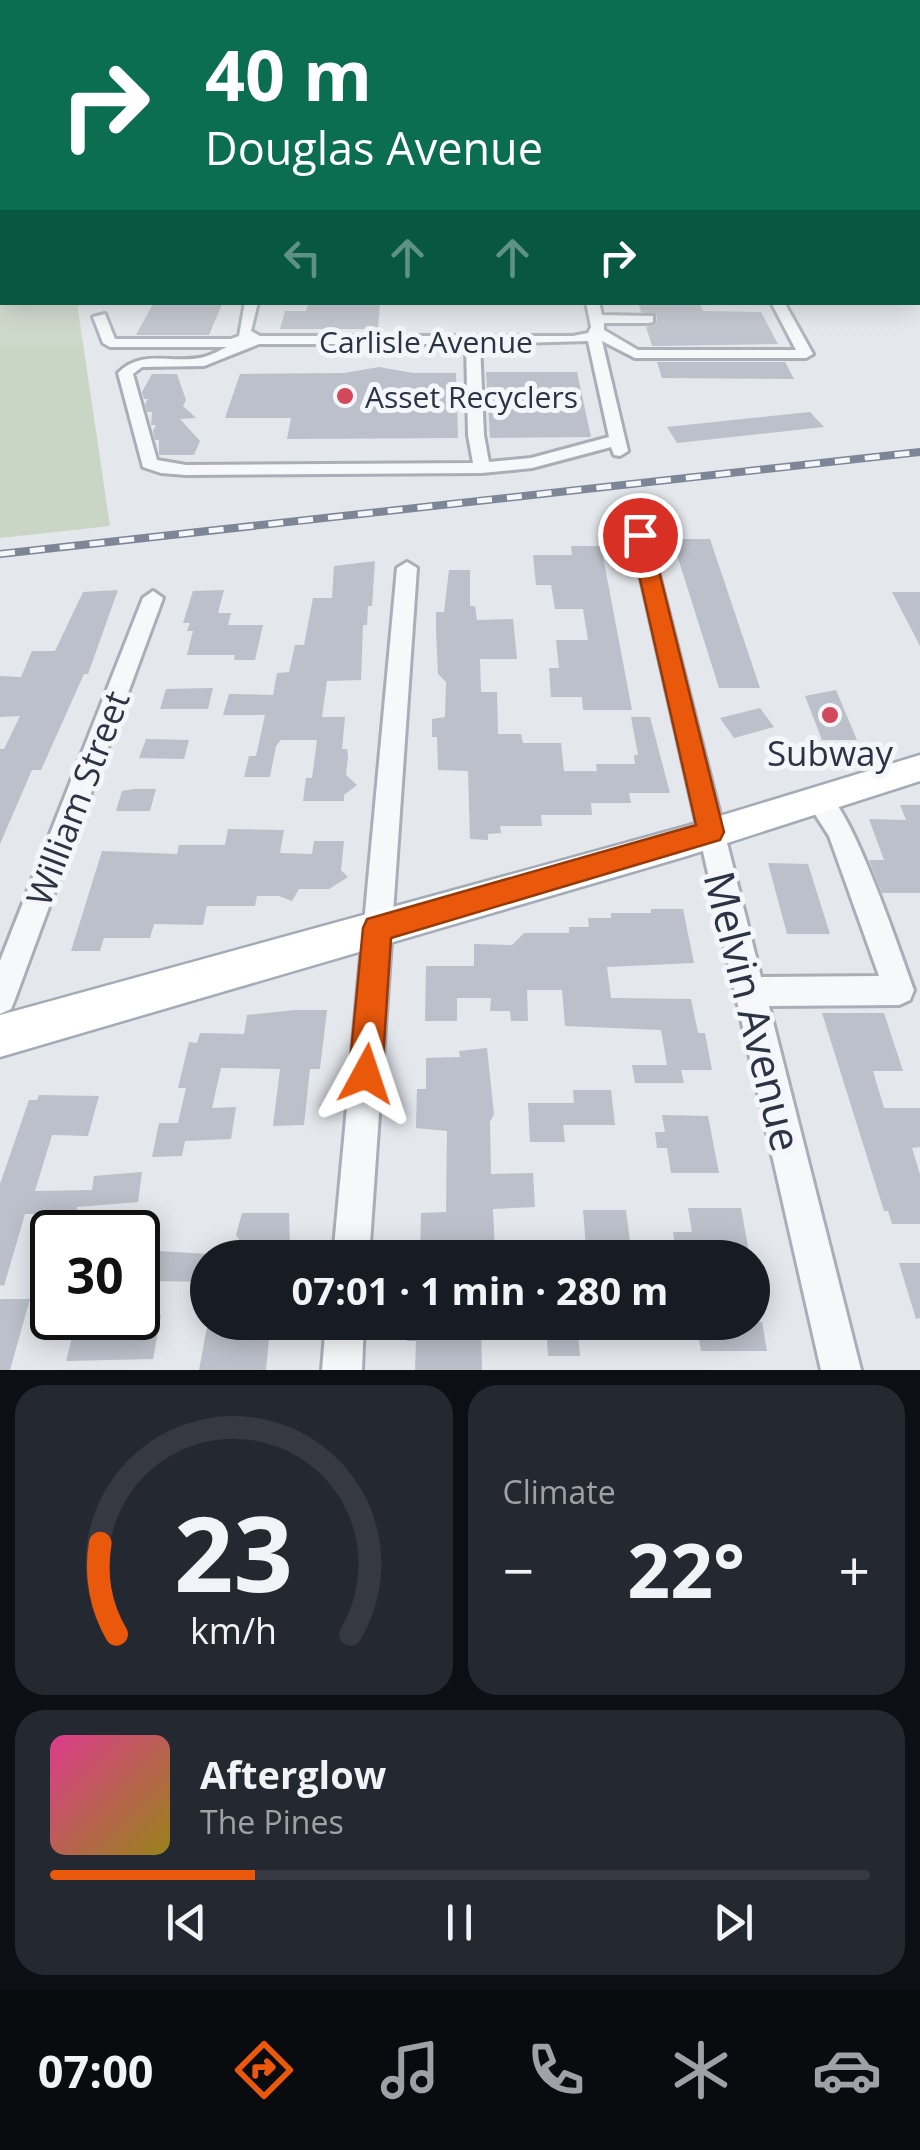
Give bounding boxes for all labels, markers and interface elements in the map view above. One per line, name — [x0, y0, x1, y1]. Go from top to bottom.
text: 40 m — [205, 26, 372, 122]
icon: right — [40, 40, 170, 170]
text: Douglas Avenue — [205, 117, 543, 178]
icon: left — [275, 230, 330, 285]
icon: ahead — [380, 230, 435, 285]
icon: ahead — [485, 230, 540, 285]
icon: right — [590, 230, 645, 285]
street label: Carlisle Avenue — [319, 321, 533, 362]
place label: Asset Recyclers — [365, 376, 578, 417]
marker: Asset Recyclers — [334, 385, 356, 407]
pin — [598, 493, 683, 578]
icon: arrive — [613, 508, 668, 563]
street label: William Street — [15, 684, 139, 912]
marker: Subway — [819, 704, 841, 726]
place label: Subway — [767, 729, 894, 776]
street label: Melvin Avenue — [692, 865, 816, 1157]
position arrow — [314, 1022, 418, 1126]
speed limit sign: 30 — [30, 1210, 160, 1340]
text: 07:01 · 1 min · 280 m — [292, 1264, 668, 1316]
text: Climate — [503, 1470, 616, 1513]
text: 23 — [174, 1481, 293, 1622]
text: 22° — [627, 1518, 745, 1620]
text: − — [503, 1532, 534, 1607]
text: + — [839, 1532, 870, 1607]
text: km/h — [190, 1606, 277, 1654]
text: Afterglow — [200, 1748, 386, 1800]
text: The Pines — [200, 1800, 344, 1843]
icon: previous — [159, 1895, 214, 1950]
icon: pause — [432, 1895, 487, 1950]
icon: next — [706, 1895, 761, 1950]
icon: directions — [229, 2035, 299, 2105]
icon: music — [375, 2035, 445, 2105]
icon: phone — [521, 2035, 591, 2105]
icon: climate — [666, 2035, 736, 2105]
icon: car — [812, 2035, 882, 2105]
text: 07:00 — [38, 2040, 154, 2101]

